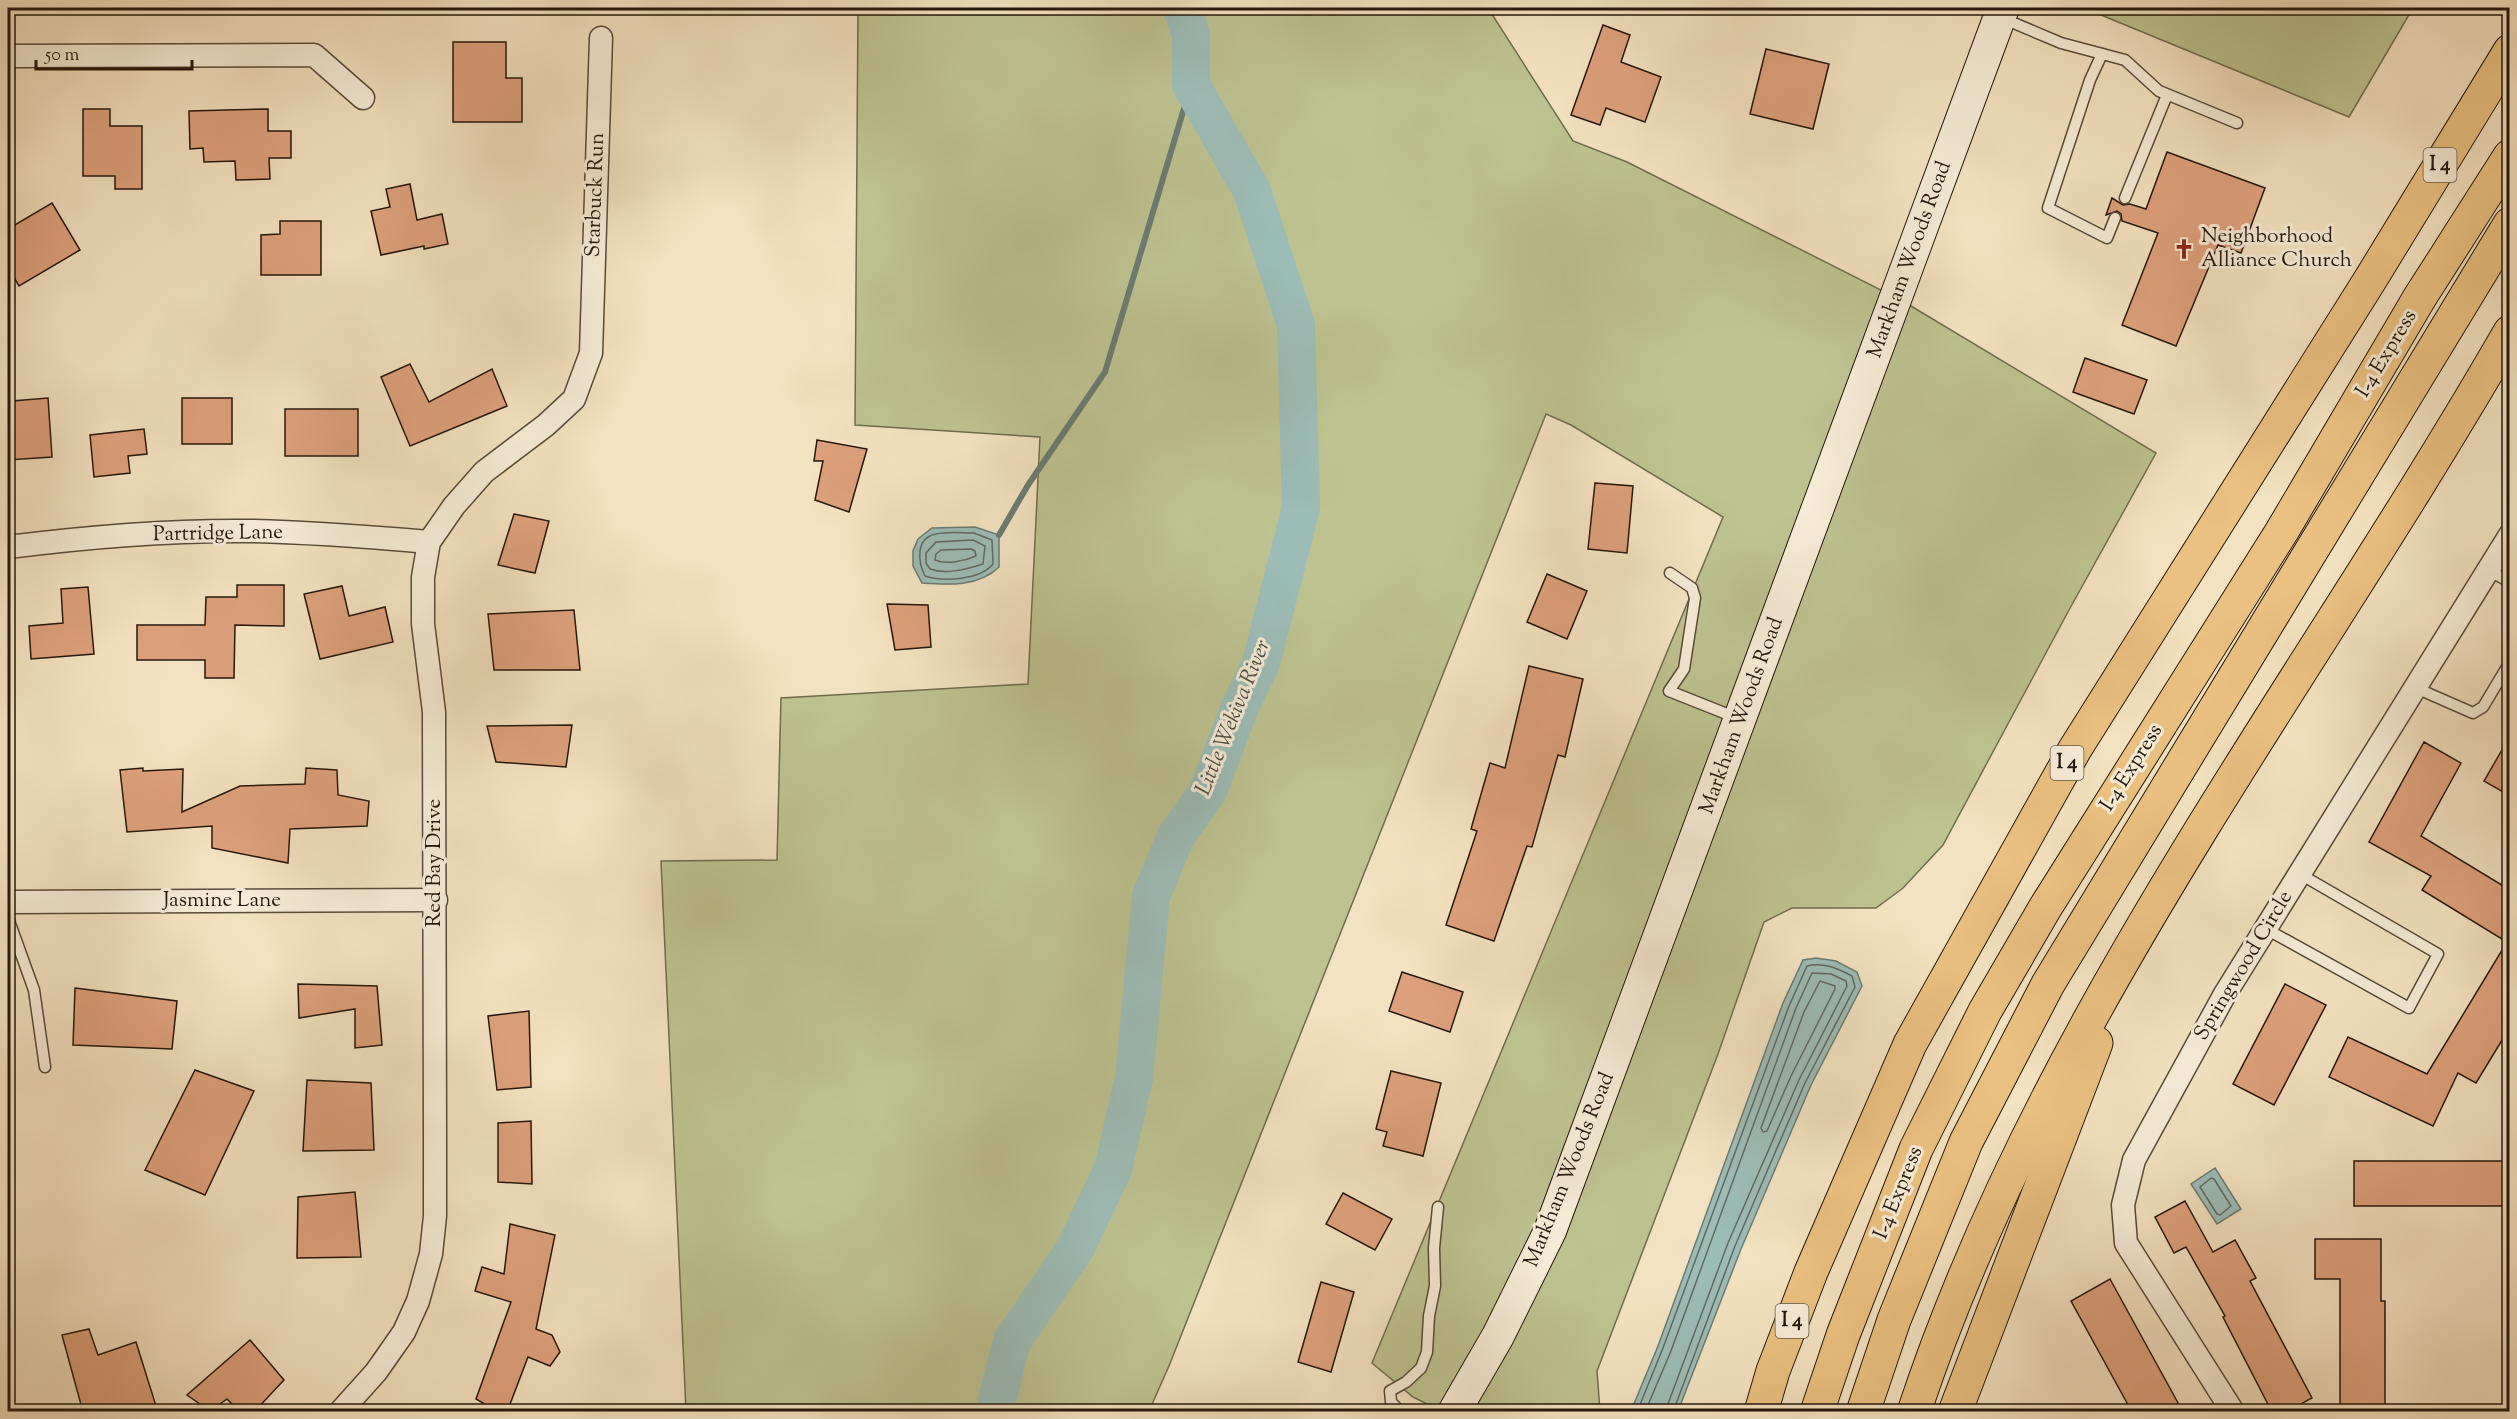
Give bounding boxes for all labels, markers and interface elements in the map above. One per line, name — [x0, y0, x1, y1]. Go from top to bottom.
scale bar — [36, 33, 192, 71]
text: 50 m — [44, 43, 80, 69]
street label: Starbuck Run — [579, 132, 613, 258]
road number: I 4 — [2424, 148, 2456, 182]
street label: Markham Woods Road — [1860, 157, 1960, 363]
place label: Neighborhood Alliance Church — [2201, 222, 2352, 276]
church icon: Neighborhood Alliance Church — [2172, 237, 2196, 261]
street label: I-4 Express — [2349, 304, 2425, 404]
street label: Partridge Lane — [153, 518, 283, 550]
street label: Markham Woods Road — [1692, 613, 1792, 819]
water label: Little Wekiva River — [1188, 635, 1280, 801]
street label: I-4 Express — [2093, 719, 2171, 817]
road number: I 4 — [2050, 746, 2084, 780]
street label: Red Bay Drive — [420, 799, 450, 927]
street label: Springwood Circle — [2187, 885, 2301, 1047]
street label: Jasmine Lane — [162, 886, 281, 916]
street label: Markham Woods Road — [1517, 1068, 1623, 1272]
street label: I-4 Express — [1867, 1142, 1931, 1244]
road number: I 4 — [1776, 1304, 1808, 1338]

